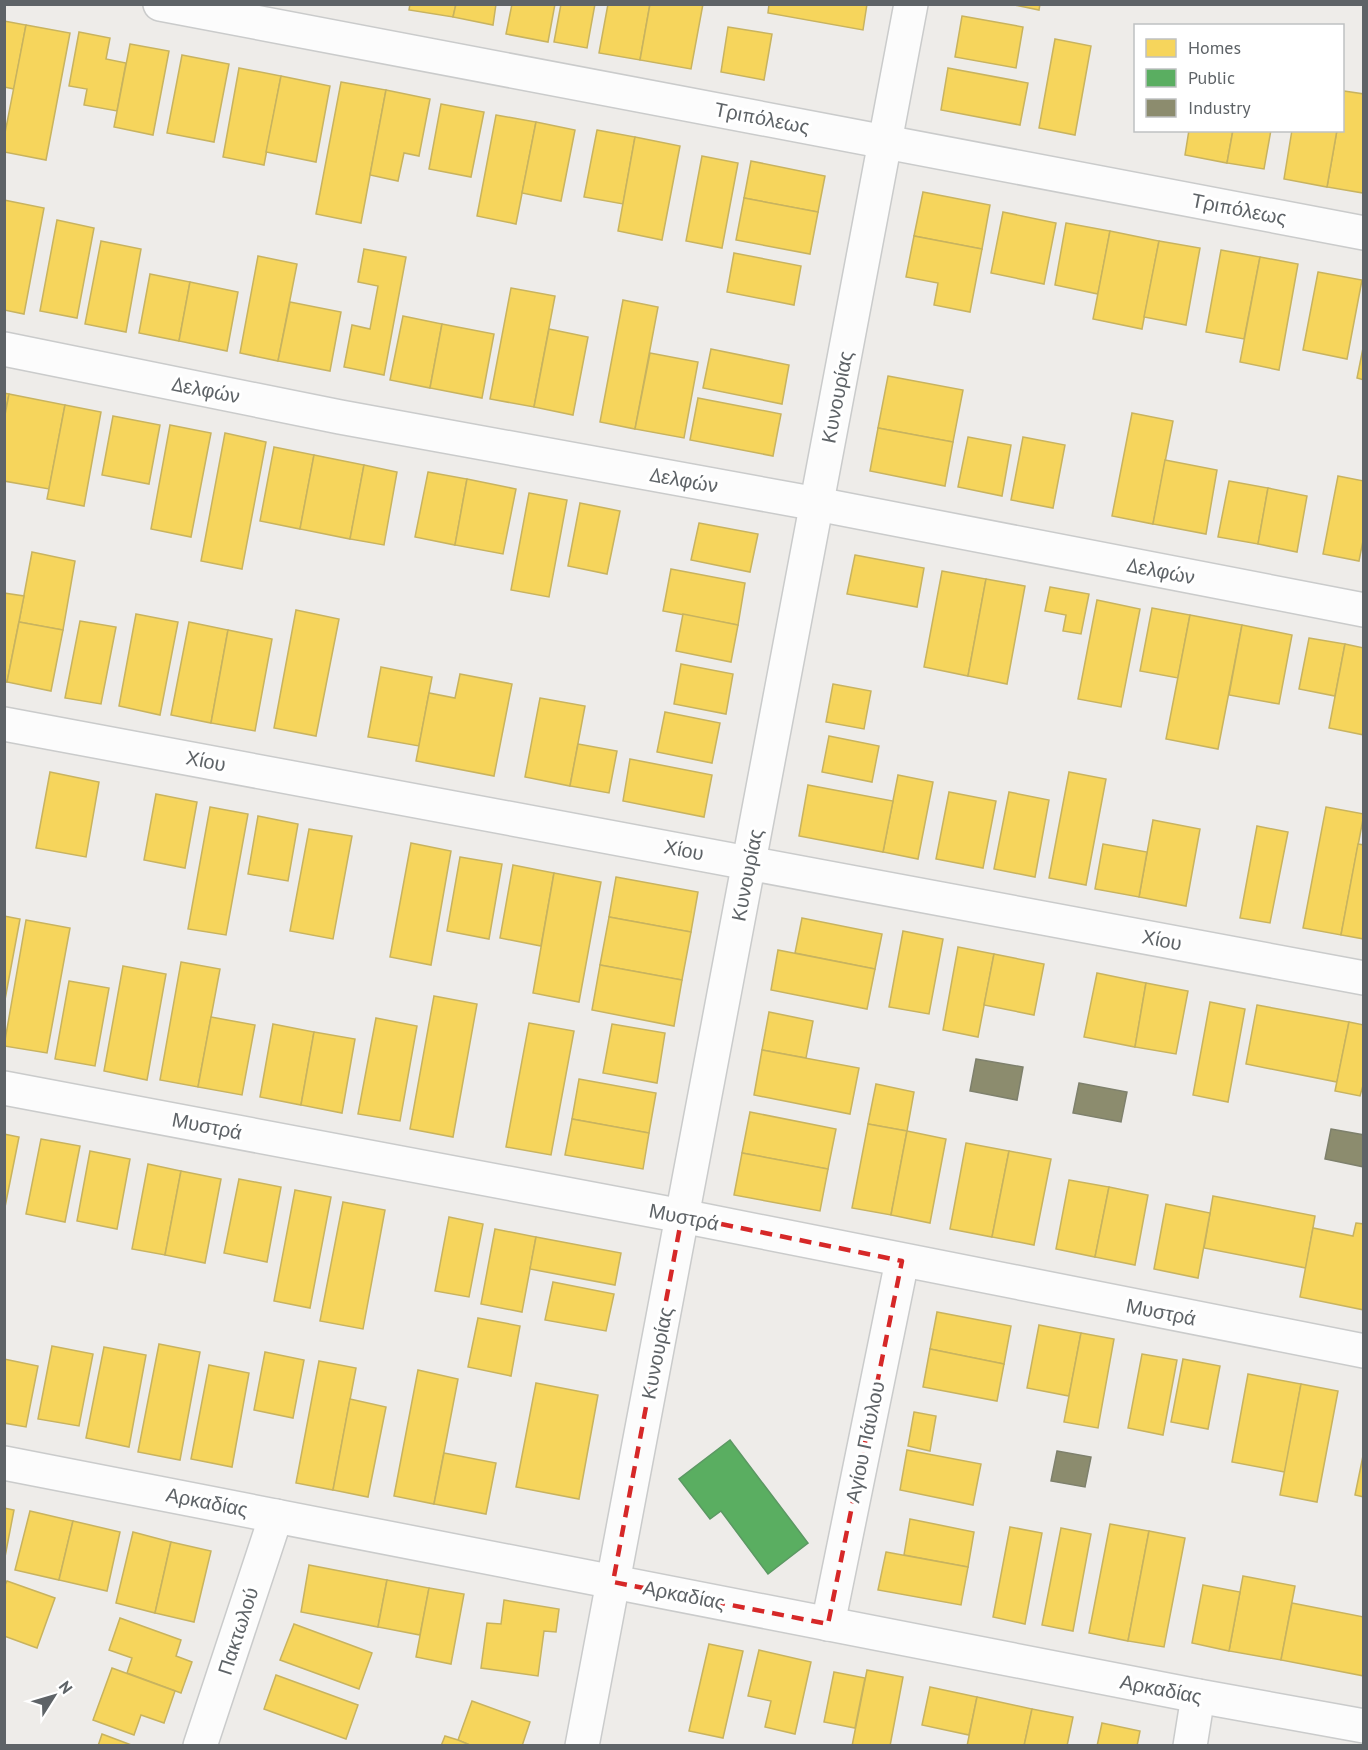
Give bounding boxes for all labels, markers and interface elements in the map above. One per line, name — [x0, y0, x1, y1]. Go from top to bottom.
legend — [1134, 24, 1344, 132]
text: Homes — [1188, 36, 1241, 59]
text: Public — [1188, 66, 1235, 89]
street label: Τριπόλεως — [712, 96, 812, 140]
text: Industry — [1188, 96, 1251, 119]
street label: Τριπόλεως — [1189, 187, 1289, 231]
street label: Κυνουρίας — [815, 348, 859, 445]
street label: Δελφών — [170, 371, 242, 409]
street label: Δελφών — [648, 461, 720, 499]
street label: Δελφών — [1125, 552, 1197, 590]
street label: Χίου — [184, 744, 228, 778]
street label: Κυνουρίας — [725, 826, 769, 923]
street label: Χίου — [662, 833, 706, 867]
street label: Χίου — [1140, 923, 1184, 957]
street label: Μυστρά — [170, 1106, 244, 1146]
street label: Μυστρά — [647, 1197, 721, 1237]
street label: Μυστρά — [1124, 1292, 1198, 1332]
street label: Κυνουρίας — [635, 1304, 679, 1401]
street label: Αγίου Πάυλου — [839, 1379, 891, 1505]
street label: Αρκαδίας — [164, 1481, 250, 1523]
street label: Αρκαδίας — [641, 1574, 727, 1616]
street label: Πακτωλού — [212, 1584, 264, 1678]
north arrow — [24, 1666, 84, 1726]
street label: Αρκαδίας — [1118, 1668, 1204, 1710]
text: N — [55, 1677, 77, 1697]

